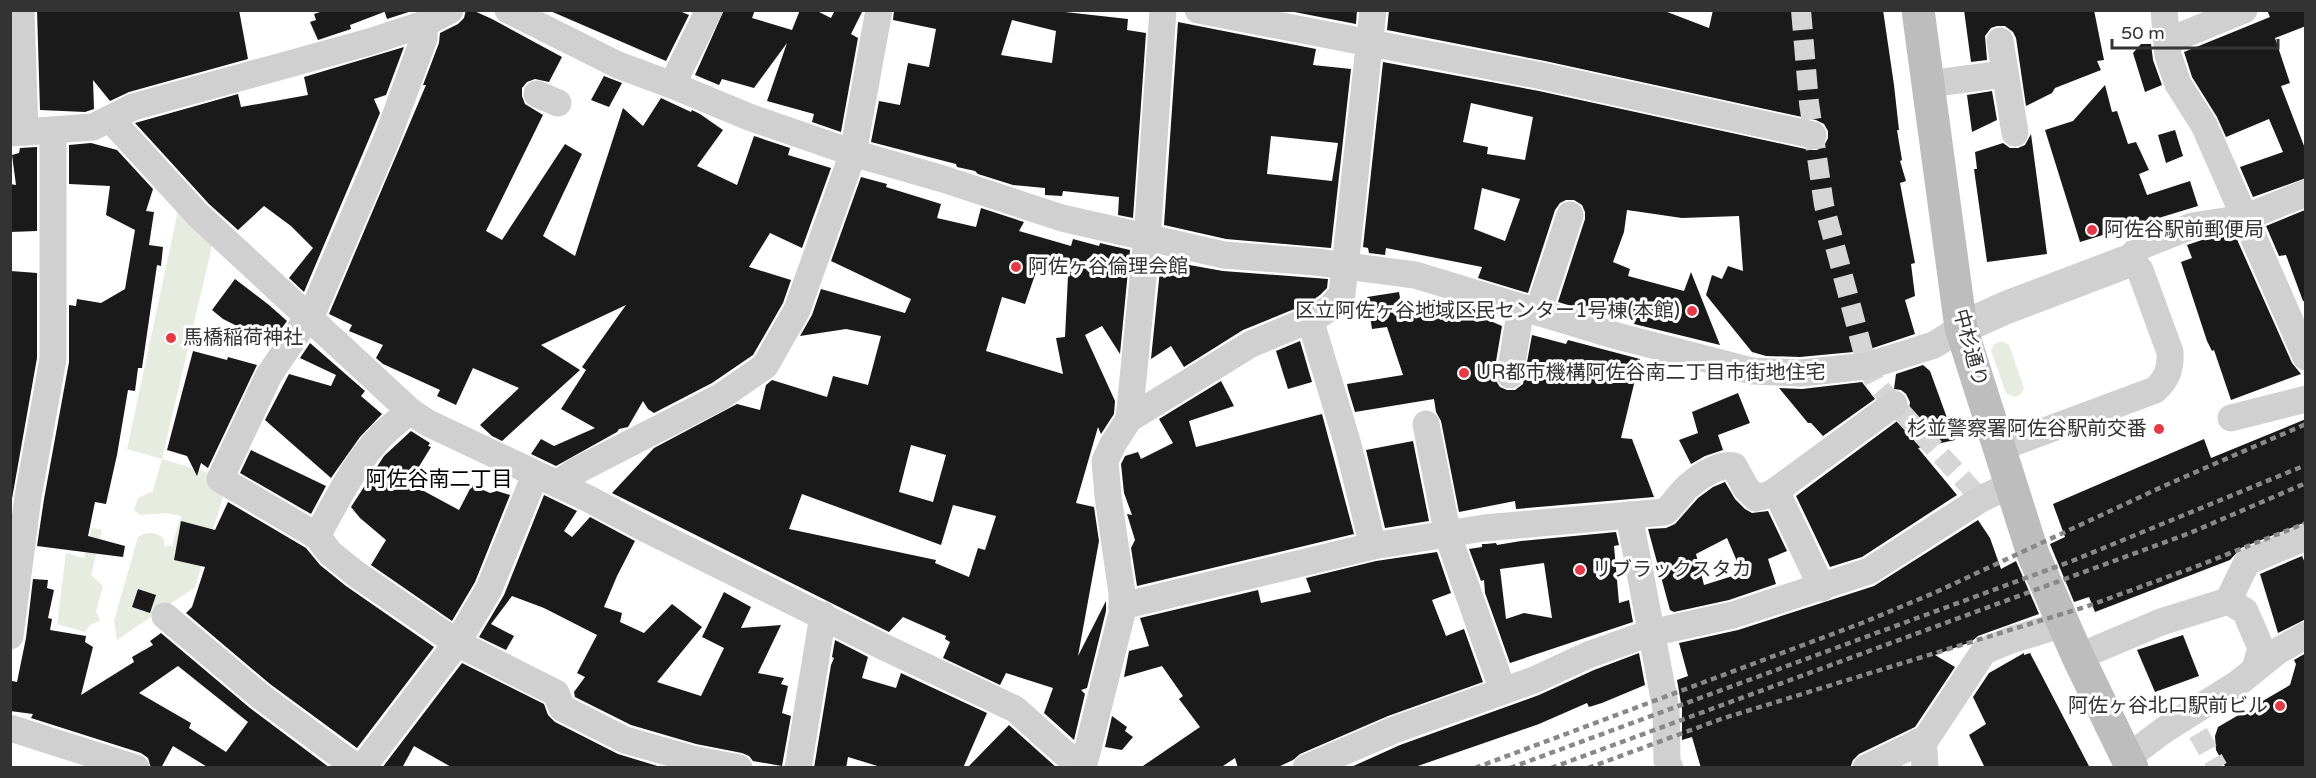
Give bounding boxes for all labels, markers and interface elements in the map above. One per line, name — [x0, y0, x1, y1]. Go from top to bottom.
scale bar — [2112, 12, 2278, 50]
text: 50 m — [2121, 22, 2165, 44]
place label: 阿佐谷駅前郵便局 — [2104, 218, 2264, 242]
marker: 阿佐谷駅前郵便局 — [2085, 223, 2099, 237]
place label: 阿佐ヶ谷倫理会館 — [1028, 255, 1188, 279]
marker: 阿佐ヶ谷倫理会館 — [1009, 260, 1023, 274]
place label: 区立阿佐ヶ谷地域区民センター1号棟(本館) — [1295, 299, 1680, 323]
marker: 区立阿佐ヶ谷地域区民センター1号棟(本館) — [1685, 304, 1699, 318]
street label: 中杉通り — [1948, 306, 1992, 390]
place label: 馬橋稲荷神社 — [183, 326, 303, 350]
marker: 馬橋稲荷神社 — [164, 331, 178, 345]
place label: UR都市機構阿佐谷南二丁目市街地住宅 — [1476, 361, 1825, 385]
marker: UR都市機構阿佐谷南二丁目市街地住宅 — [1457, 366, 1471, 380]
place label: 杉並警察署阿佐谷駅前交番 — [1907, 417, 2147, 441]
marker: 杉並警察署阿佐谷駅前交番 — [2152, 422, 2166, 436]
district label: 阿佐谷南二丁目 — [366, 467, 513, 492]
place label: リブラックスタカ — [1592, 558, 1751, 582]
marker: リブラックスタカ — [1573, 563, 1587, 577]
place label: 阿佐ヶ谷北口駅前ビル — [2068, 694, 2268, 718]
marker: 阿佐ヶ谷北口駅前ビル — [2273, 699, 2287, 713]

